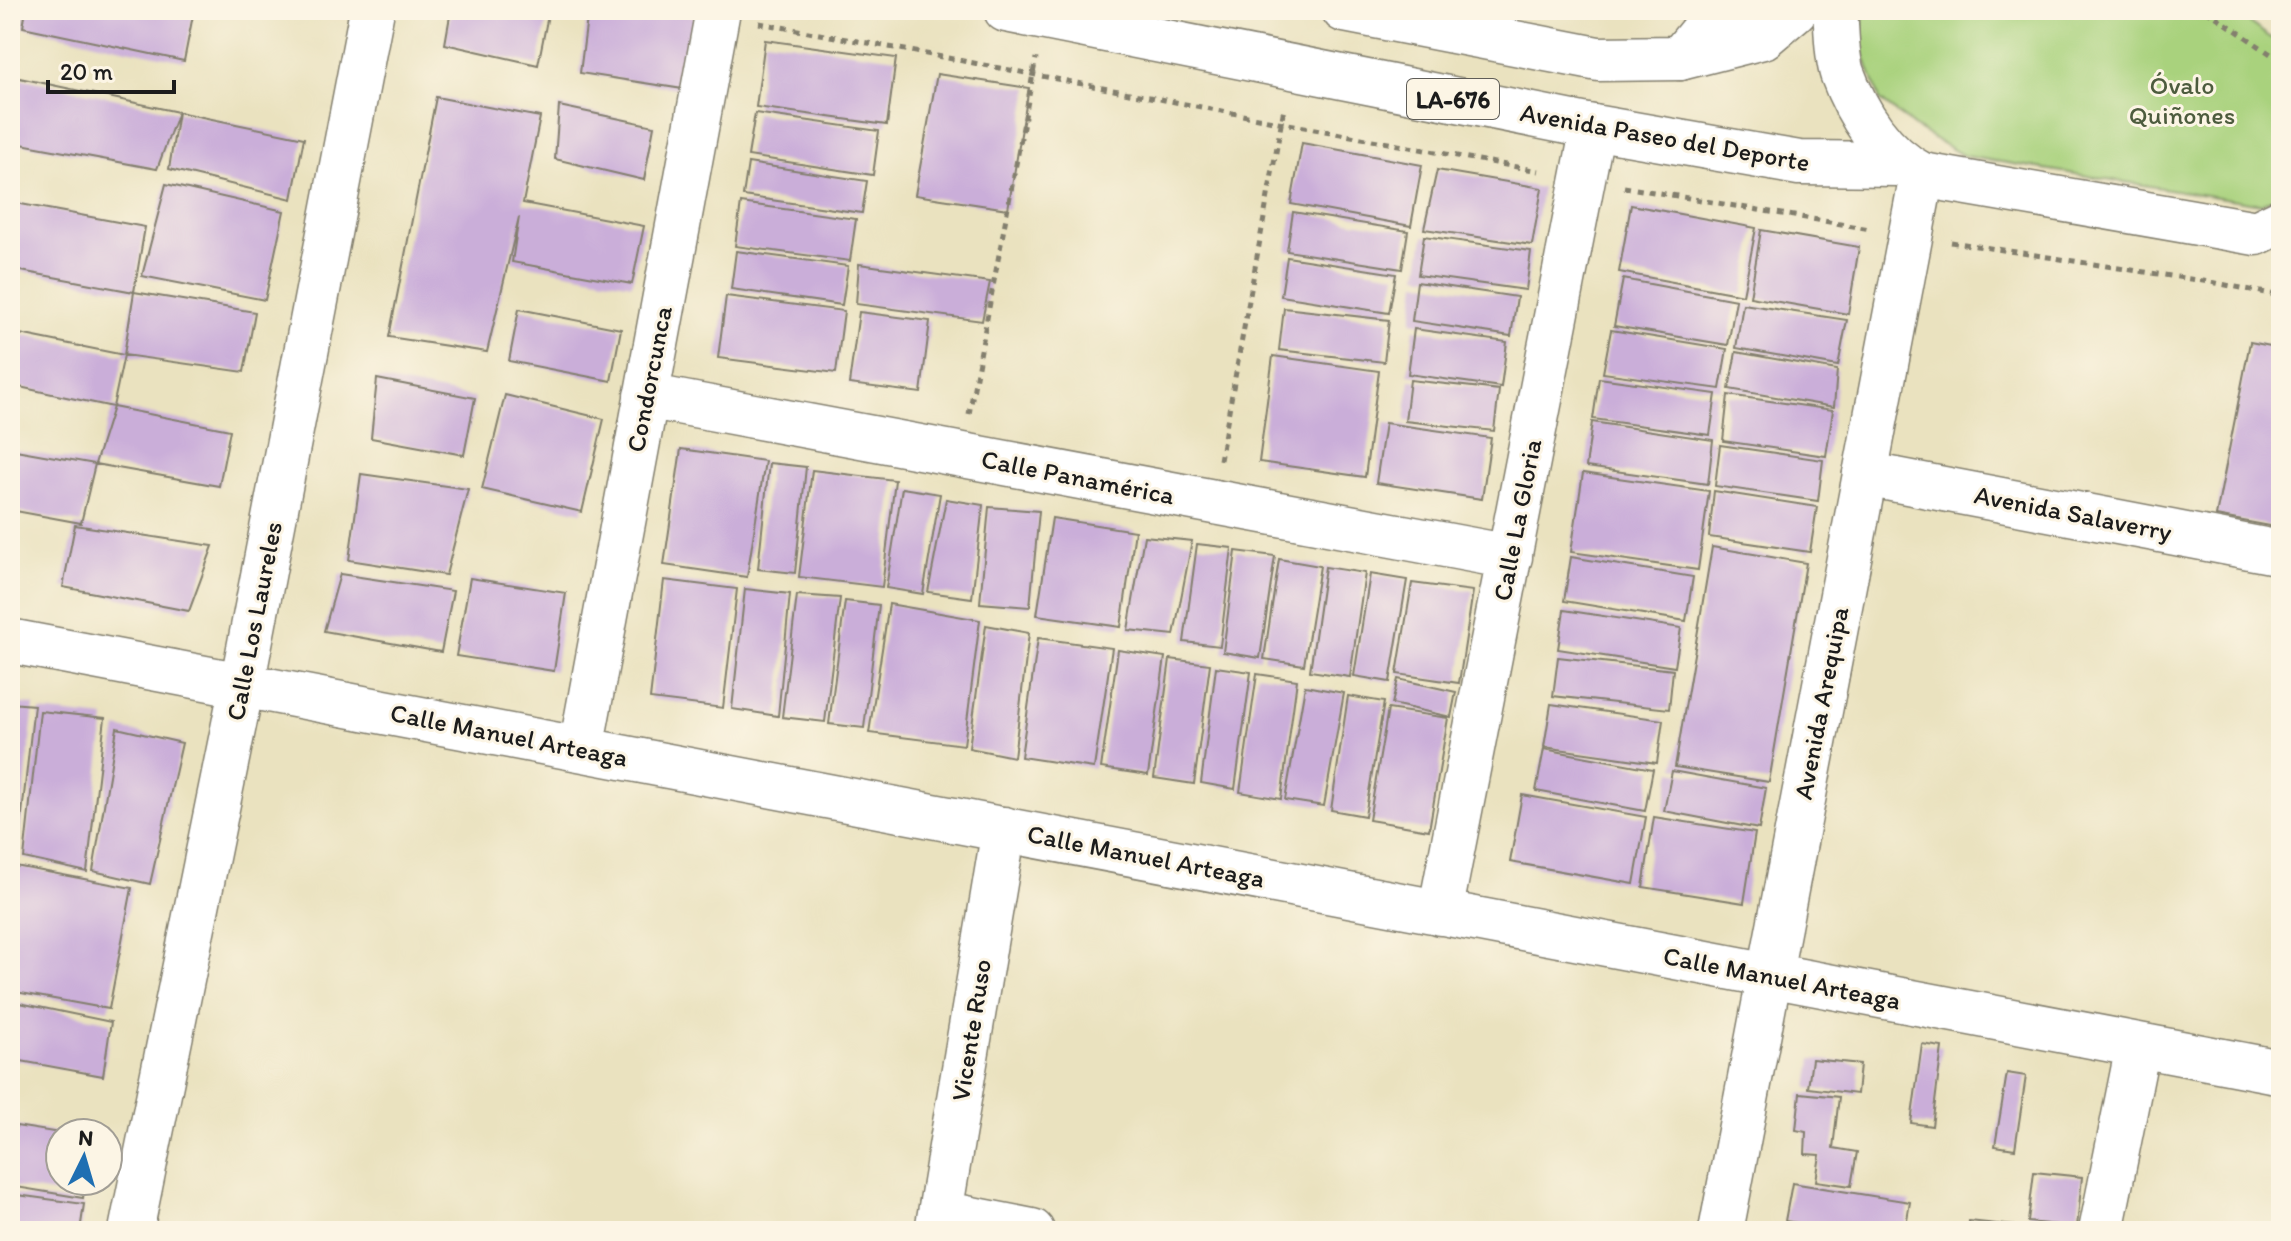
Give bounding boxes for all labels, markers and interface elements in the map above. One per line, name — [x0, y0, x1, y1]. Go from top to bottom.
scale bar — [48, 44, 174, 94]
text: 20 m — [60, 57, 113, 86]
park label: Óvalo Quiñones — [2129, 69, 2235, 131]
road number: LA-676 — [1407, 79, 1499, 119]
street label: Avenida Paseo del Deporte — [1518, 96, 1812, 178]
street label: Condorcunca — [619, 303, 679, 455]
street label: Calle La Gloria — [1486, 436, 1548, 604]
street label: Calle Panamérica — [979, 443, 1178, 512]
street label: Avenida Salaverry — [1972, 478, 2174, 548]
street label: Calle Los Laureles — [219, 519, 289, 723]
street label: Avenida Arequipa — [1787, 604, 1855, 802]
street label: Calle Manuel Arteaga — [388, 696, 630, 774]
street label: Calle Manuel Arteaga — [1025, 817, 1267, 895]
street label: Calle Manuel Arteaga — [1661, 939, 1903, 1017]
street label: Vicente Ruso — [944, 957, 998, 1103]
north arrow — [44, 1117, 124, 1197]
text: N — [77, 1123, 94, 1152]

